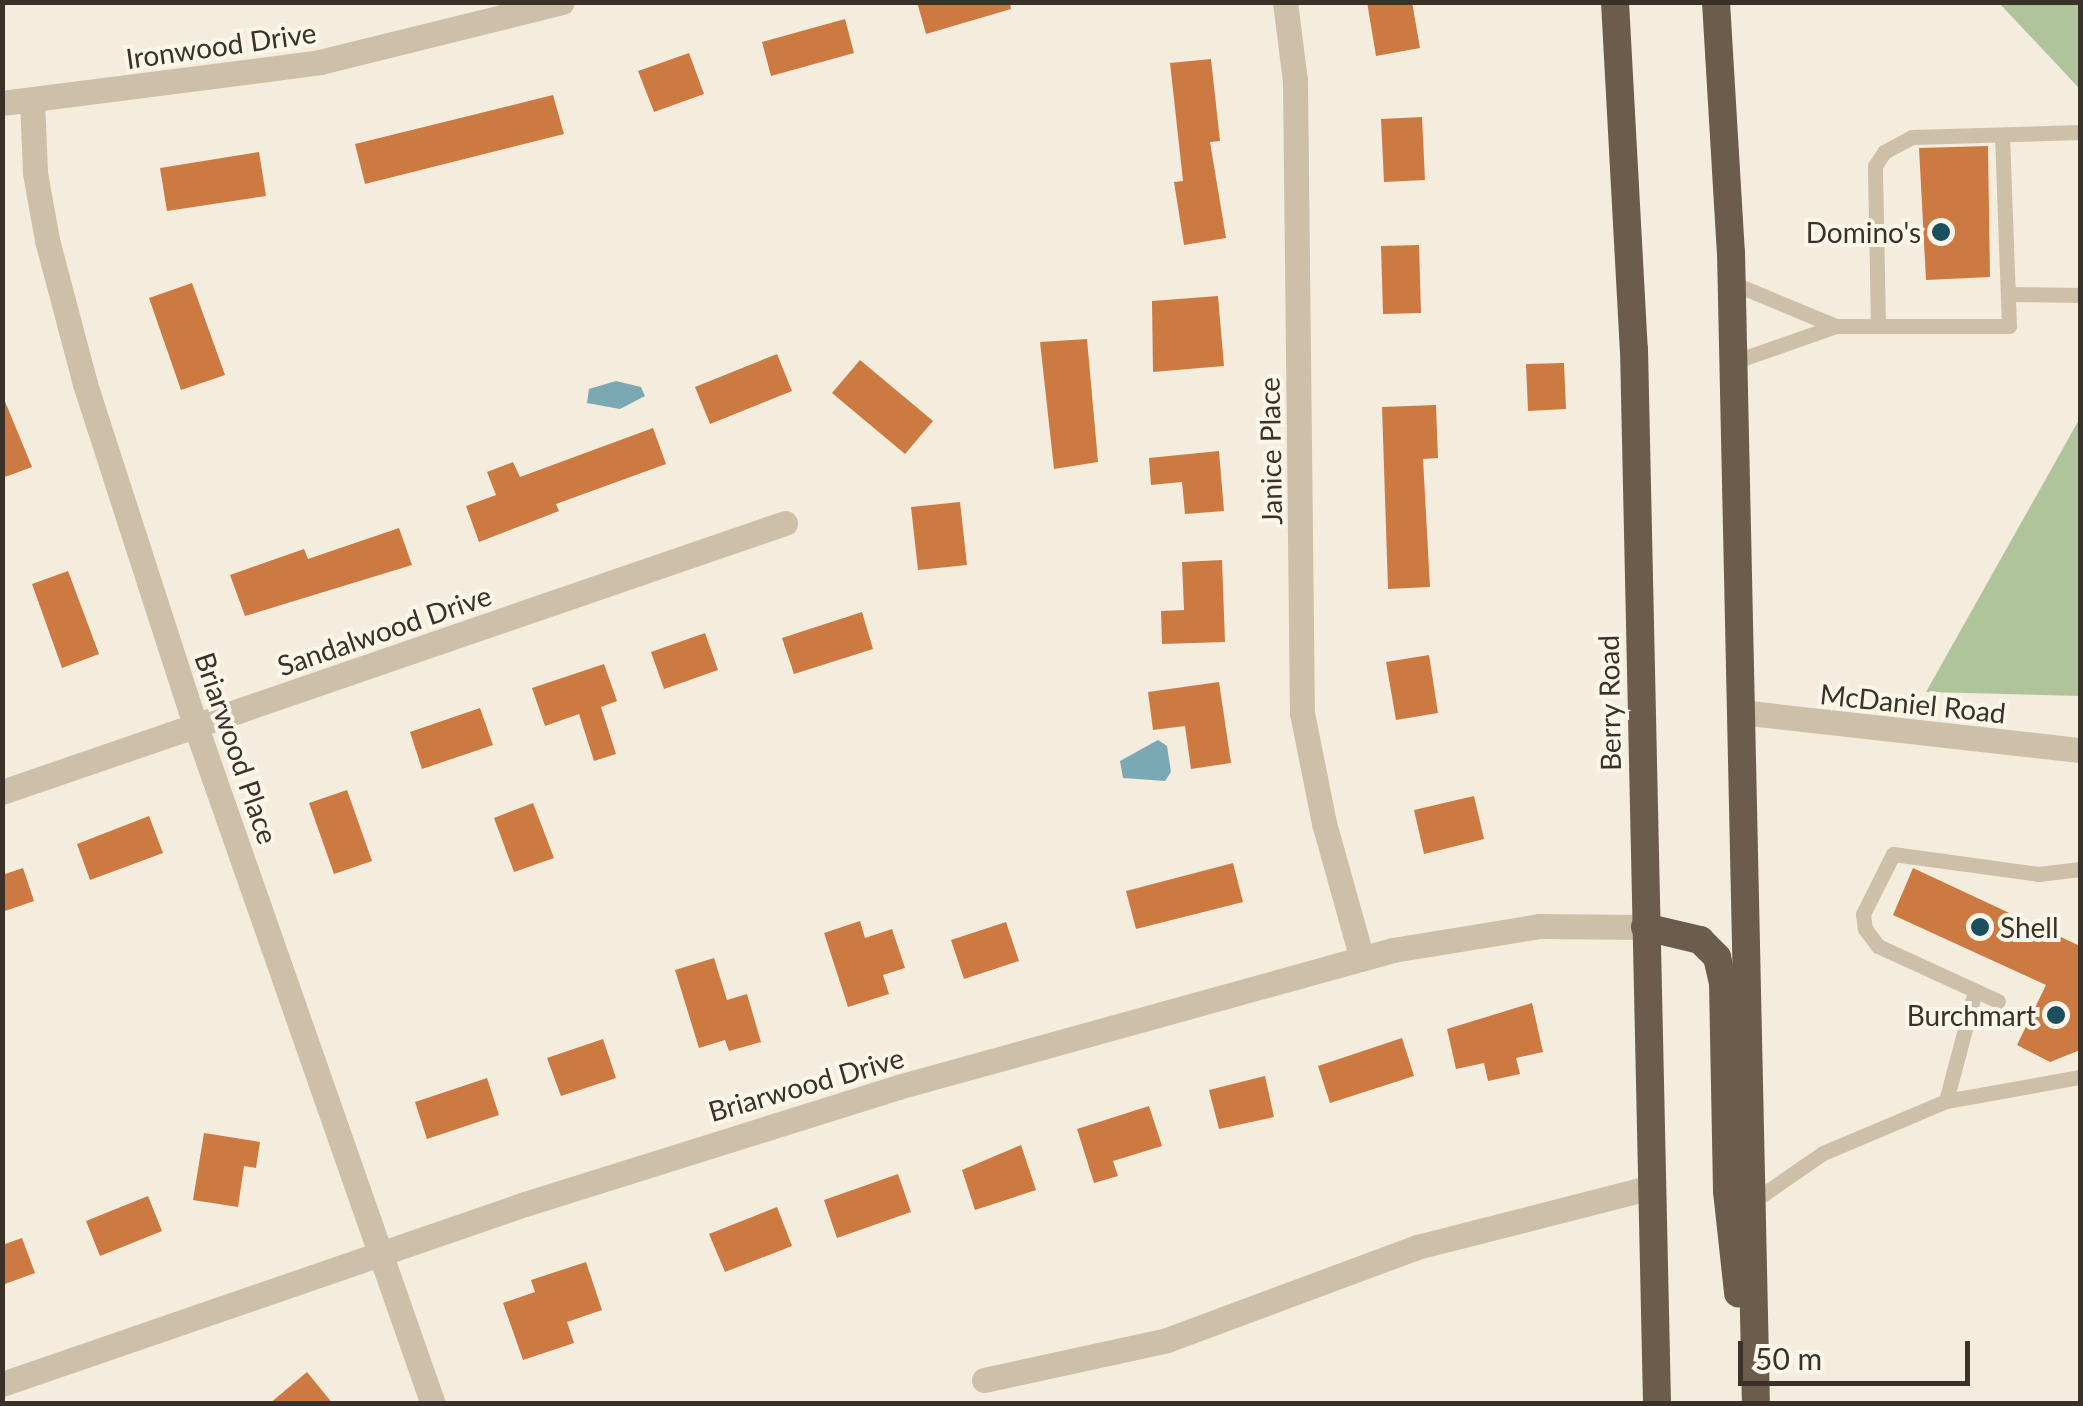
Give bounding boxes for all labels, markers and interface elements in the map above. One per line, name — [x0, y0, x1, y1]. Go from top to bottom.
street label: Ironwood Drive — [124, 15, 318, 75]
place label: Domino's — [1806, 215, 1921, 249]
marker: Domino's — [1930, 221, 1952, 243]
street label: Janice Place — [1252, 377, 1288, 525]
street label: Sandalwood Drive — [273, 578, 495, 682]
street label: Berry Road — [1591, 634, 1627, 772]
street label: Briarwood Place — [188, 648, 286, 848]
street label: McDaniel Road — [1818, 677, 2008, 729]
place label: Shell — [2000, 910, 2059, 944]
marker: Shell — [1969, 916, 1991, 938]
place label: Burchmart — [1907, 998, 2036, 1032]
marker: Burchmart — [2045, 1004, 2067, 1026]
street label: Briarwood Drive — [704, 1040, 908, 1128]
scale bar — [1743, 1321, 1976, 1383]
text: 50 m — [1755, 1340, 1822, 1376]

